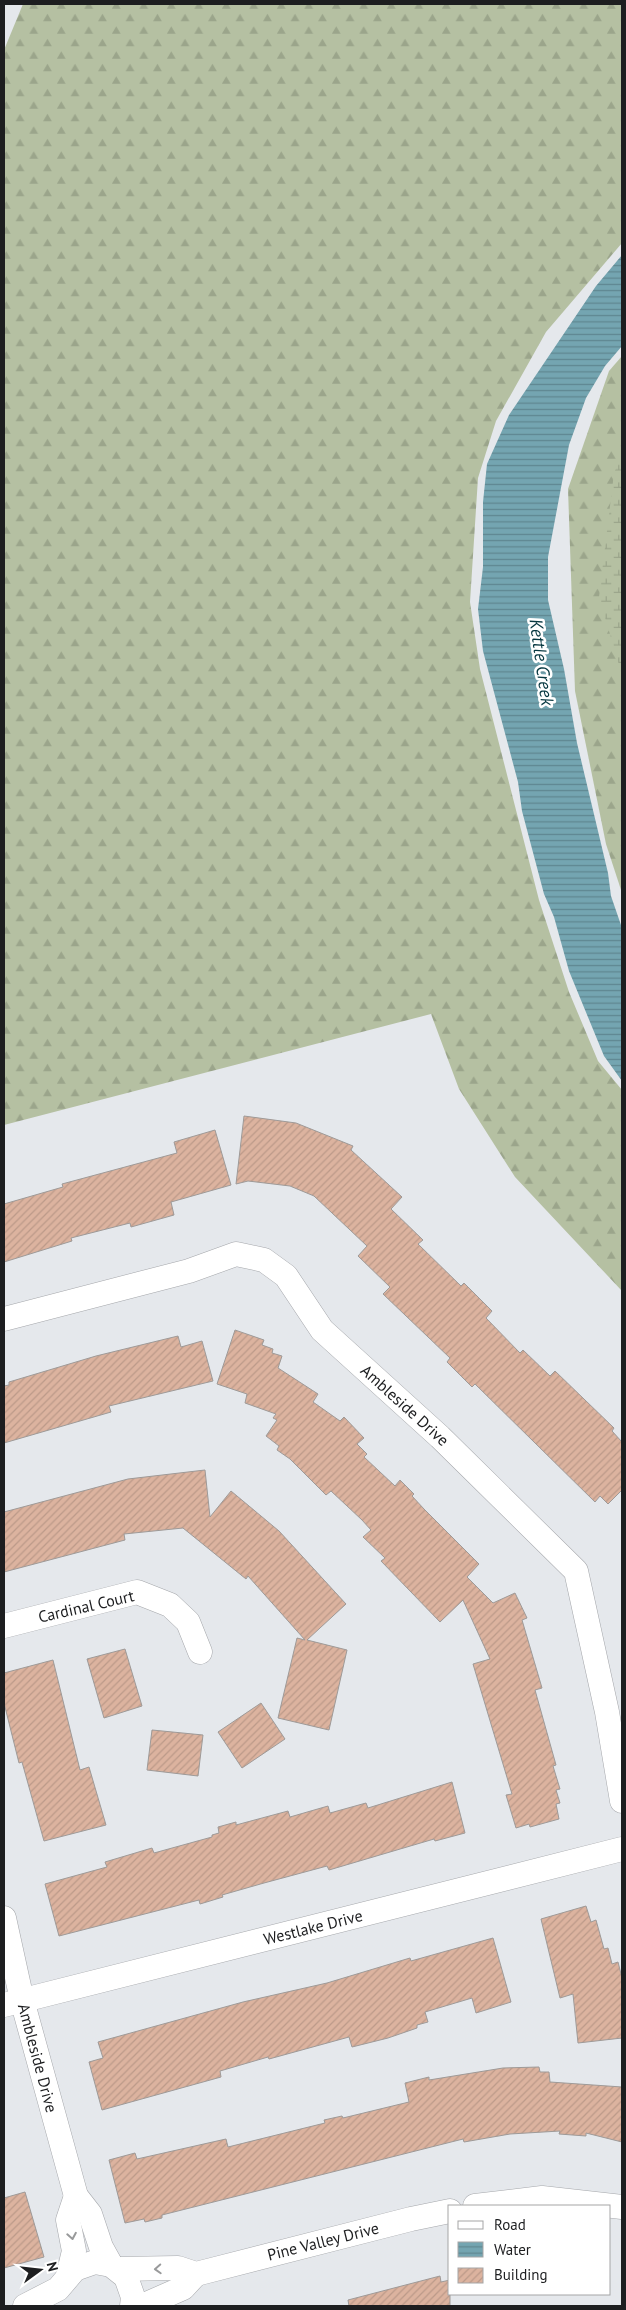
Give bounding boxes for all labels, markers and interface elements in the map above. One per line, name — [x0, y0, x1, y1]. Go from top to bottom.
water label: Kettle Creek — [525, 617, 560, 708]
street label: Ambleside Drive — [357, 1360, 453, 1450]
street label: Cardinal Court — [36, 1585, 136, 1627]
street label: Westlake Drive — [261, 1905, 365, 1949]
street label: Ambleside Drive — [14, 2001, 62, 2115]
legend — [448, 2205, 611, 2295]
text: Road — [494, 2215, 526, 2234]
street label: Pine Valley Drive — [265, 2217, 381, 2265]
one-way arrow — [66, 2232, 76, 2240]
text: Water — [494, 2240, 531, 2259]
north arrow — [15, 2245, 65, 2295]
text: N — [43, 2260, 62, 2273]
one-way arrow — [153, 2264, 161, 2275]
text: Building — [494, 2265, 548, 2284]

